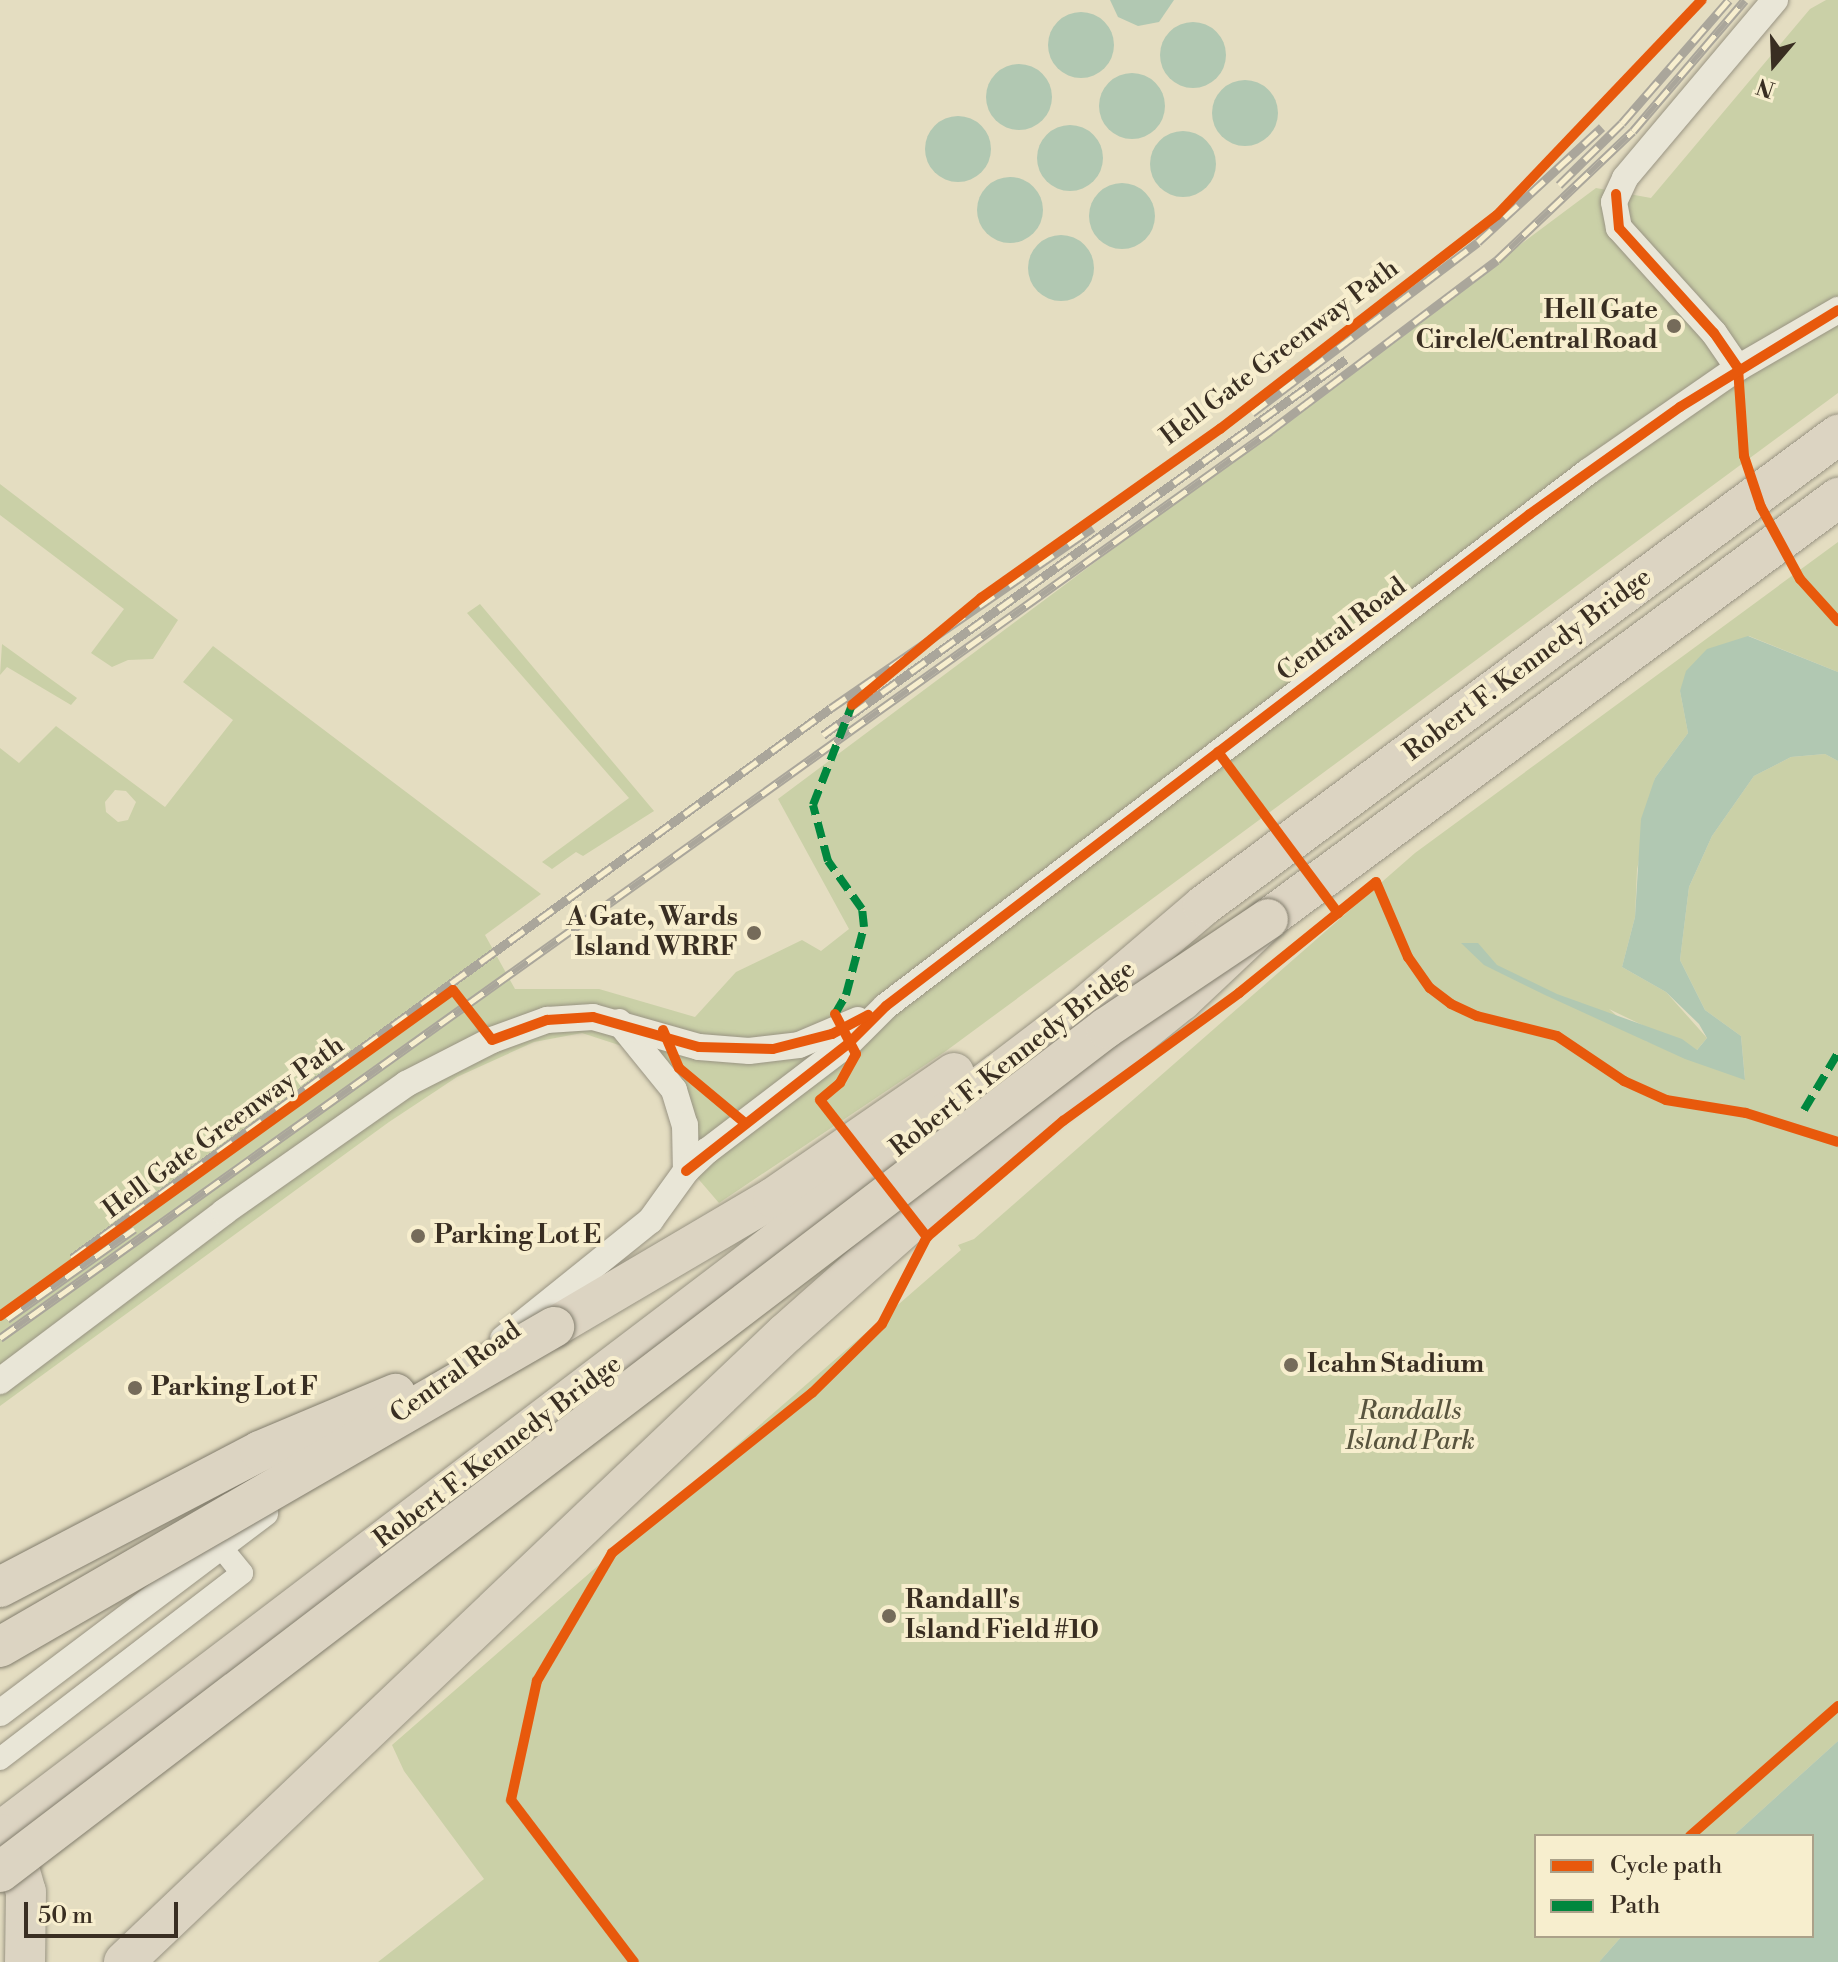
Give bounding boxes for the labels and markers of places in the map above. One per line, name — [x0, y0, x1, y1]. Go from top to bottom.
place label: Hell Gate Circle/Central Road — [1415, 295, 1658, 356]
marker: Hell Gate Circle/Central Road — [1665, 317, 1683, 335]
place label: A Gate, Wards Island WRRF — [566, 902, 738, 964]
marker: A Gate, Wards Island WRRF — [745, 924, 763, 942]
place label: Parking Lot E — [434, 1220, 601, 1252]
marker: Parking Lot E — [409, 1227, 427, 1245]
place label: Icahn Stadium — [1307, 1349, 1484, 1381]
marker: Icahn Stadium — [1282, 1356, 1300, 1374]
place label: Parking Lot F — [151, 1372, 318, 1404]
marker: Parking Lot F — [126, 1379, 144, 1397]
place label: Randall's Island Field #10 — [905, 1585, 1099, 1646]
marker: Randall's Island Field #10 — [880, 1607, 898, 1625]

